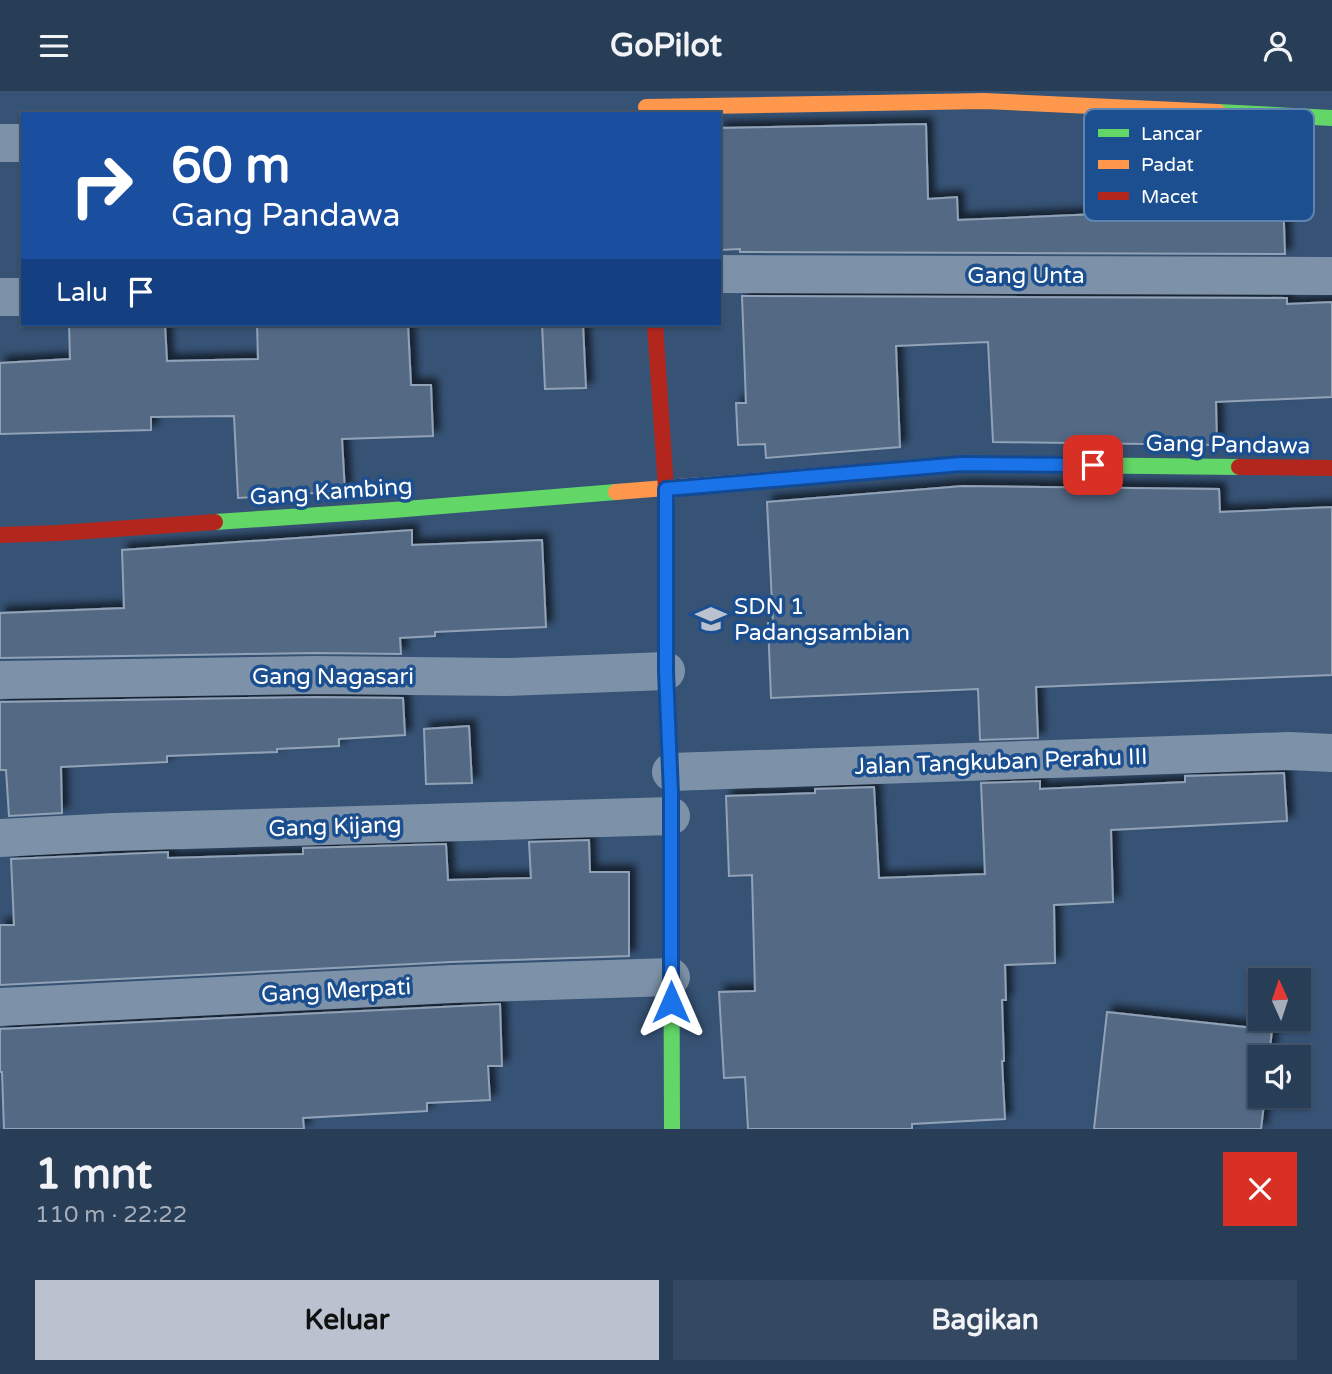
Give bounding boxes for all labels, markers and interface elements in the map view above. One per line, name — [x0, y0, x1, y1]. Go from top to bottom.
icon: menu — [35, 27, 73, 65]
text: GoPilot — [610, 27, 722, 65]
icon: person — [1259, 27, 1297, 65]
legend — [1084, 109, 1314, 221]
text: Lancar — [1141, 123, 1203, 145]
text: 60 m — [171, 137, 290, 196]
icon: right — [56, 140, 147, 231]
text: Padat — [1141, 154, 1194, 176]
text: Macet — [1141, 186, 1198, 208]
text: Gang Pandawa — [171, 197, 400, 235]
street label: Gang Unta — [967, 262, 1085, 290]
icon: arrive — [122, 273, 160, 311]
text: Lalu — [56, 277, 108, 308]
street label: Gang Pandawa — [1145, 430, 1311, 460]
pin — [1063, 435, 1123, 495]
icon: arrive — [1074, 446, 1112, 484]
street label: Gang Kambing — [249, 472, 413, 512]
place label: SDN 1 Padangsambian — [734, 593, 910, 647]
school or university icon: SDN 1 Padangsambian — [694, 602, 728, 636]
street label: Gang Nagasari — [252, 663, 414, 691]
street label: Jalan Tangkuban Perahu III — [854, 743, 1148, 781]
street label: Gang Kijang — [268, 811, 402, 843]
position arrow — [634, 965, 708, 1039]
north arrow — [1248, 968, 1311, 1031]
map controls — [1248, 968, 1311, 1108]
street label: Gang Merpati — [260, 973, 412, 1009]
button: sound — [1248, 1045, 1311, 1108]
text: 1 mnt — [35, 1149, 152, 1200]
button: close — [1223, 1152, 1297, 1226]
text: 110 m · 22:22 — [35, 1201, 187, 1229]
button: Keluar — [35, 1280, 659, 1360]
button: Bagikan — [673, 1280, 1297, 1360]

